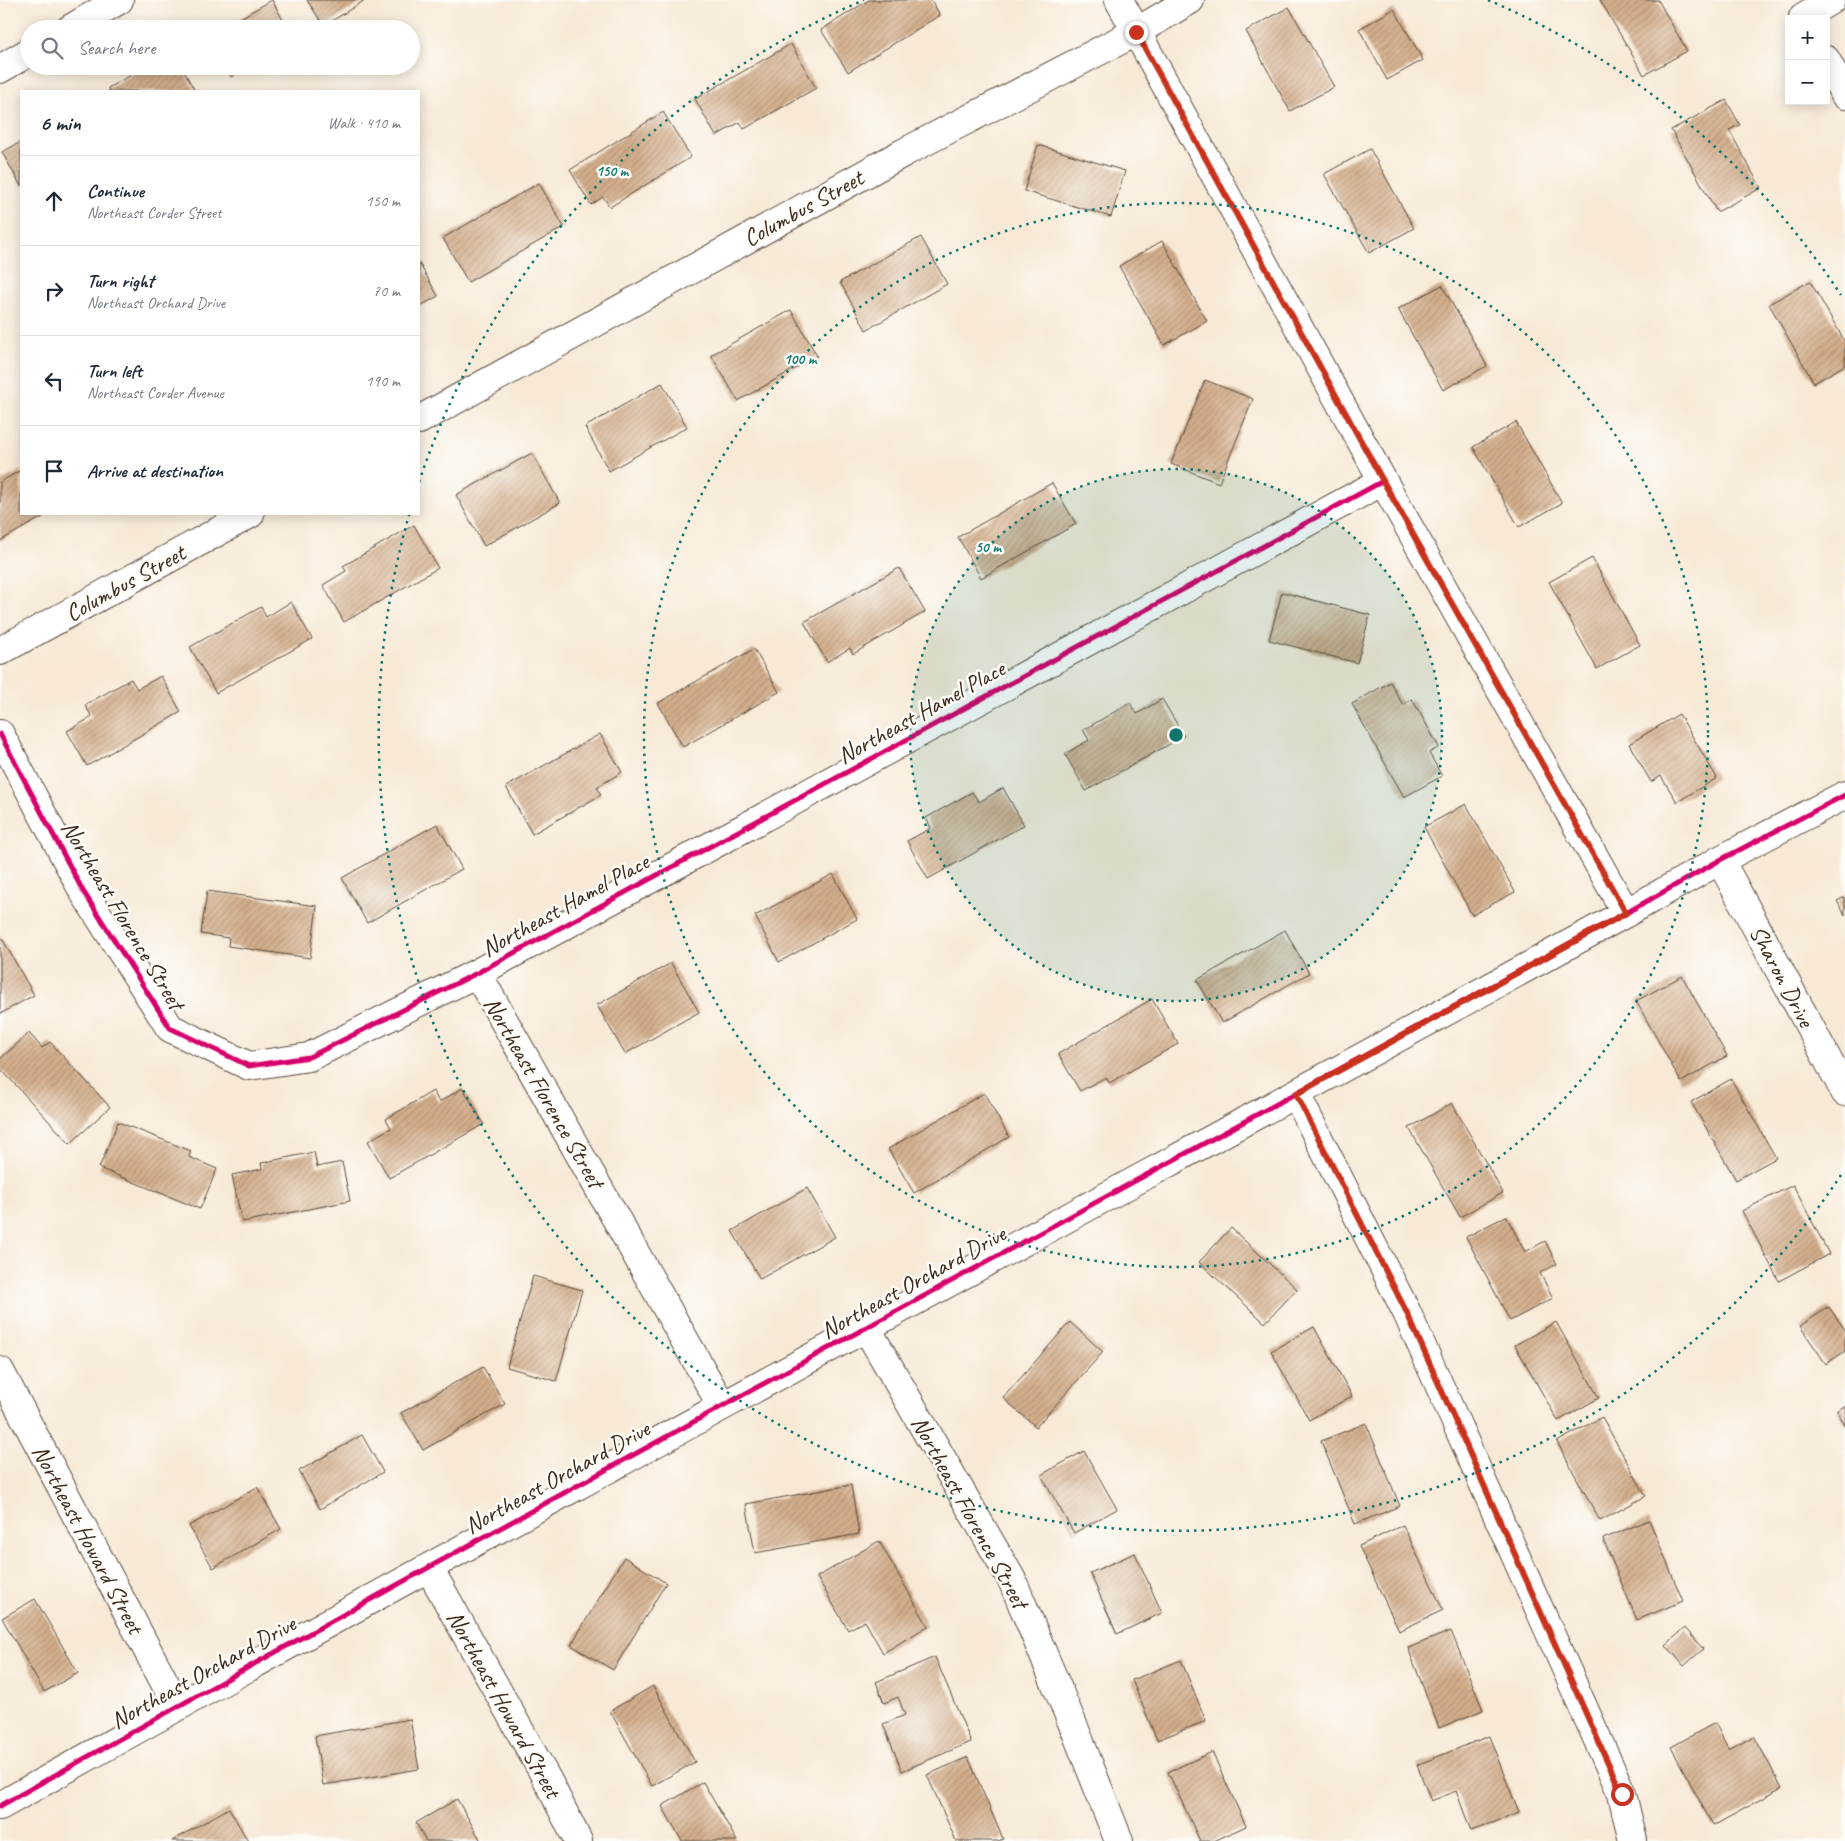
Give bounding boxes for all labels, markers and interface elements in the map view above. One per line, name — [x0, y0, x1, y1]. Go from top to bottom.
map controls — [1785, 15, 1830, 105]
button: + — [1785, 15, 1830, 60]
search box — [20, 20, 420, 75]
route end — [1125, 21, 1148, 44]
icon: search — [38, 34, 66, 62]
text: Search here — [78, 36, 155, 60]
button: − — [1785, 60, 1830, 105]
text: 6 min — [40, 110, 81, 136]
text: Walk · 410 m — [328, 113, 400, 133]
text: 150 m — [596, 162, 630, 181]
street label: Columbus Street — [738, 162, 870, 253]
text: Continue — [87, 179, 144, 203]
icon: ahead — [40, 187, 68, 215]
text: 150 m — [366, 191, 400, 211]
text: Northeast Corder Street — [87, 203, 222, 223]
text: Turn right — [87, 269, 154, 293]
icon: right — [40, 277, 68, 305]
text: 70 m — [373, 281, 400, 301]
text: Northeast Orchard Drive — [87, 293, 225, 313]
text: 100 m — [784, 350, 818, 369]
text: Turn left — [87, 359, 142, 383]
icon: left — [40, 367, 68, 395]
text: 190 m — [366, 371, 400, 391]
text: Northeast Corder Avenue — [87, 383, 224, 403]
icon: arrive — [40, 457, 68, 485]
text: Arrive at destination — [87, 459, 223, 483]
street label: Columbus Street — [60, 537, 192, 628]
text: 50 m — [975, 538, 1002, 557]
street label: Northeast Hamel Place — [832, 652, 1012, 770]
centre of rings — [1167, 726, 1185, 744]
street label: Northeast Florence Street — [55, 815, 193, 1018]
street label: Northeast Hamel Place — [476, 845, 656, 963]
street label: Sharon Drive — [1743, 920, 1822, 1034]
street label: Northeast Florence Street — [477, 991, 612, 1195]
street label: Northeast Orchard Drive — [815, 1218, 1013, 1345]
street label: Northeast Florence Street — [905, 1411, 1037, 1616]
street label: Northeast Orchard Drive — [459, 1413, 657, 1540]
street label: Northeast Howard Street — [26, 1439, 151, 1640]
street label: Northeast Howard Street — [440, 1605, 569, 1805]
street label: Northeast Orchard Drive — [105, 1608, 303, 1735]
route start — [1611, 1783, 1634, 1806]

